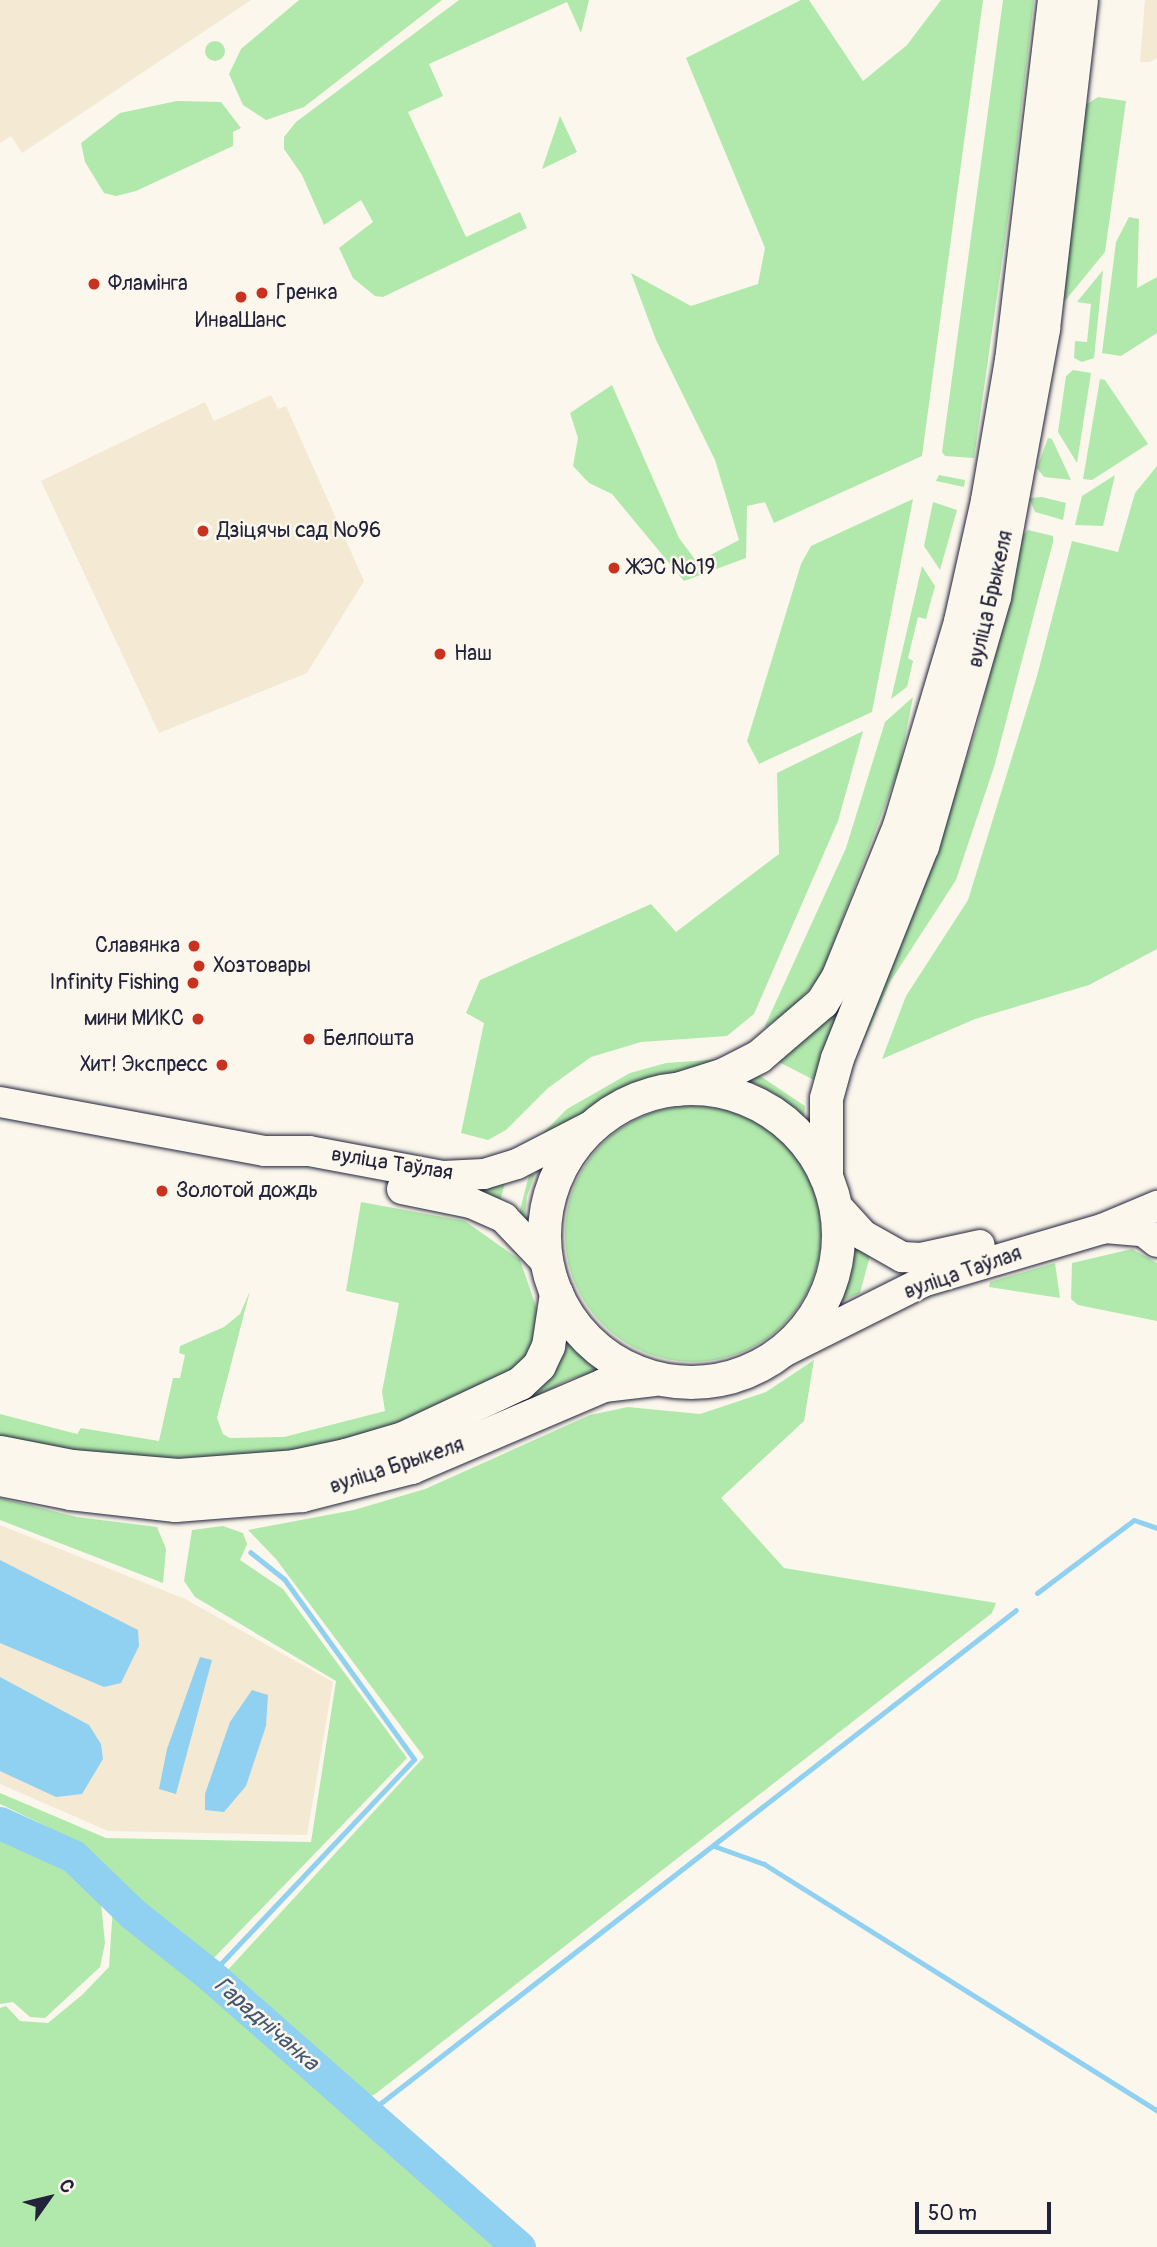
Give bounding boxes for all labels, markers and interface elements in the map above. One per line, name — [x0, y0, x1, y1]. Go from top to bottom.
place label: Фламінга — [108, 271, 188, 297]
marker: Фламінга — [86, 276, 102, 292]
place label: Гренка — [276, 280, 337, 306]
marker: Гренка — [254, 285, 270, 301]
marker: ИнваШанс — [233, 289, 249, 305]
place label: ИнваШанс — [195, 308, 287, 334]
place label: Дзіцячы сад №96 — [217, 518, 381, 544]
marker: Дзіцячы сад №96 — [195, 523, 211, 539]
street label: вуліца Брыкеля — [963, 528, 1019, 670]
place label: ЖЭС №19 — [628, 555, 715, 581]
marker: ЖЭС №19 — [606, 560, 622, 576]
place label: Наш — [454, 641, 492, 667]
marker: Наш — [432, 646, 448, 662]
place label: Славянка — [95, 933, 180, 959]
marker: Славянка — [186, 938, 202, 954]
place label: Хозтовары — [213, 953, 311, 979]
marker: Хозтовары — [191, 958, 207, 974]
place label: Infinity Fishing — [50, 970, 179, 996]
marker: Infinity Fishing — [185, 975, 201, 991]
place label: мини МИКС — [84, 1006, 184, 1032]
marker: мини МИКС — [190, 1011, 206, 1027]
place label: Белпошта — [323, 1026, 414, 1052]
marker: Белпошта — [301, 1031, 317, 1047]
place label: Хит! Экспресс — [80, 1052, 208, 1078]
marker: Хит! Экспресс — [214, 1057, 230, 1073]
street label: вуліца Таўлая — [329, 1142, 455, 1186]
place label: Золотой дождь — [176, 1178, 318, 1204]
marker: Золотой дождь — [154, 1183, 170, 1199]
street label: вуліца Таўлая — [901, 1241, 1025, 1305]
street label: вуліца Брыкеля — [327, 1432, 467, 1500]
water label: Гараднічанка — [208, 1971, 324, 2077]
north arrow — [14, 2163, 84, 2233]
text: С — [53, 2175, 80, 2198]
scale bar — [919, 2188, 1056, 2232]
text: 50 m — [928, 2200, 977, 2227]

